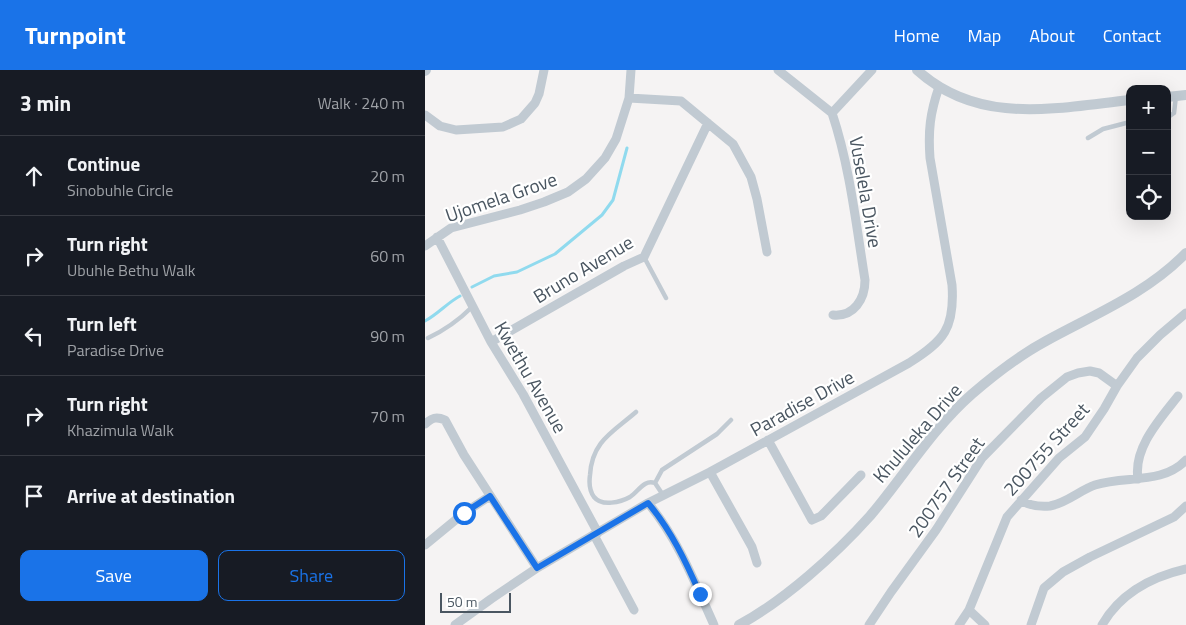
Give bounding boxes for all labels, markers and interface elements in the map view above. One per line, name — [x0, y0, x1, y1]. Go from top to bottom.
text: Turnpoint — [25, 17, 126, 53]
text: Home — [894, 22, 940, 49]
text: Map — [968, 22, 1001, 49]
text: About — [1029, 22, 1075, 49]
text: Contact — [1103, 22, 1161, 49]
map controls — [1126, 85, 1171, 220]
button: + — [1126, 85, 1171, 130]
text: 3 min — [20, 87, 71, 119]
text: Walk · 240 m — [317, 91, 405, 115]
button: − — [1126, 130, 1171, 175]
street label: Vuselela Drive — [842, 134, 891, 250]
text: Continue — [67, 149, 140, 178]
icon: ahead — [20, 162, 48, 190]
text: 20 m — [370, 164, 405, 188]
street label: Ujomela Grove — [441, 164, 561, 229]
button: locate — [1126, 175, 1171, 220]
text: Sinobuhle Circle — [67, 178, 173, 202]
street label: Bruno Avenue — [527, 227, 638, 310]
text: Turn right — [67, 229, 148, 258]
icon: right — [20, 242, 48, 270]
text: 60 m — [370, 244, 405, 268]
text: Ubuhle Bethu Walk — [67, 258, 196, 282]
text: Turn left — [67, 309, 137, 338]
street label: Kwethu Avenue — [488, 315, 575, 438]
icon: left — [20, 322, 48, 350]
text: 90 m — [370, 324, 405, 348]
text: Paradise Drive — [67, 338, 164, 362]
street label: Paradise Drive — [744, 362, 859, 443]
street label: Khululeka Drive — [865, 376, 968, 489]
text: Turn right — [67, 389, 148, 418]
street label: 200755 Street — [996, 395, 1096, 502]
icon: right — [20, 402, 48, 430]
text: 70 m — [370, 404, 405, 428]
text: Khazimula Walk — [67, 418, 174, 442]
street label: 200757 Street — [900, 430, 991, 543]
text: Arrive at destination — [67, 481, 235, 510]
icon: arrive — [20, 482, 48, 510]
route start — [453, 502, 476, 525]
button: Save — [20, 550, 208, 601]
button: Share — [218, 550, 405, 601]
route end — [689, 583, 712, 606]
scale bar — [440, 590, 511, 613]
text: 50 m — [447, 591, 477, 612]

